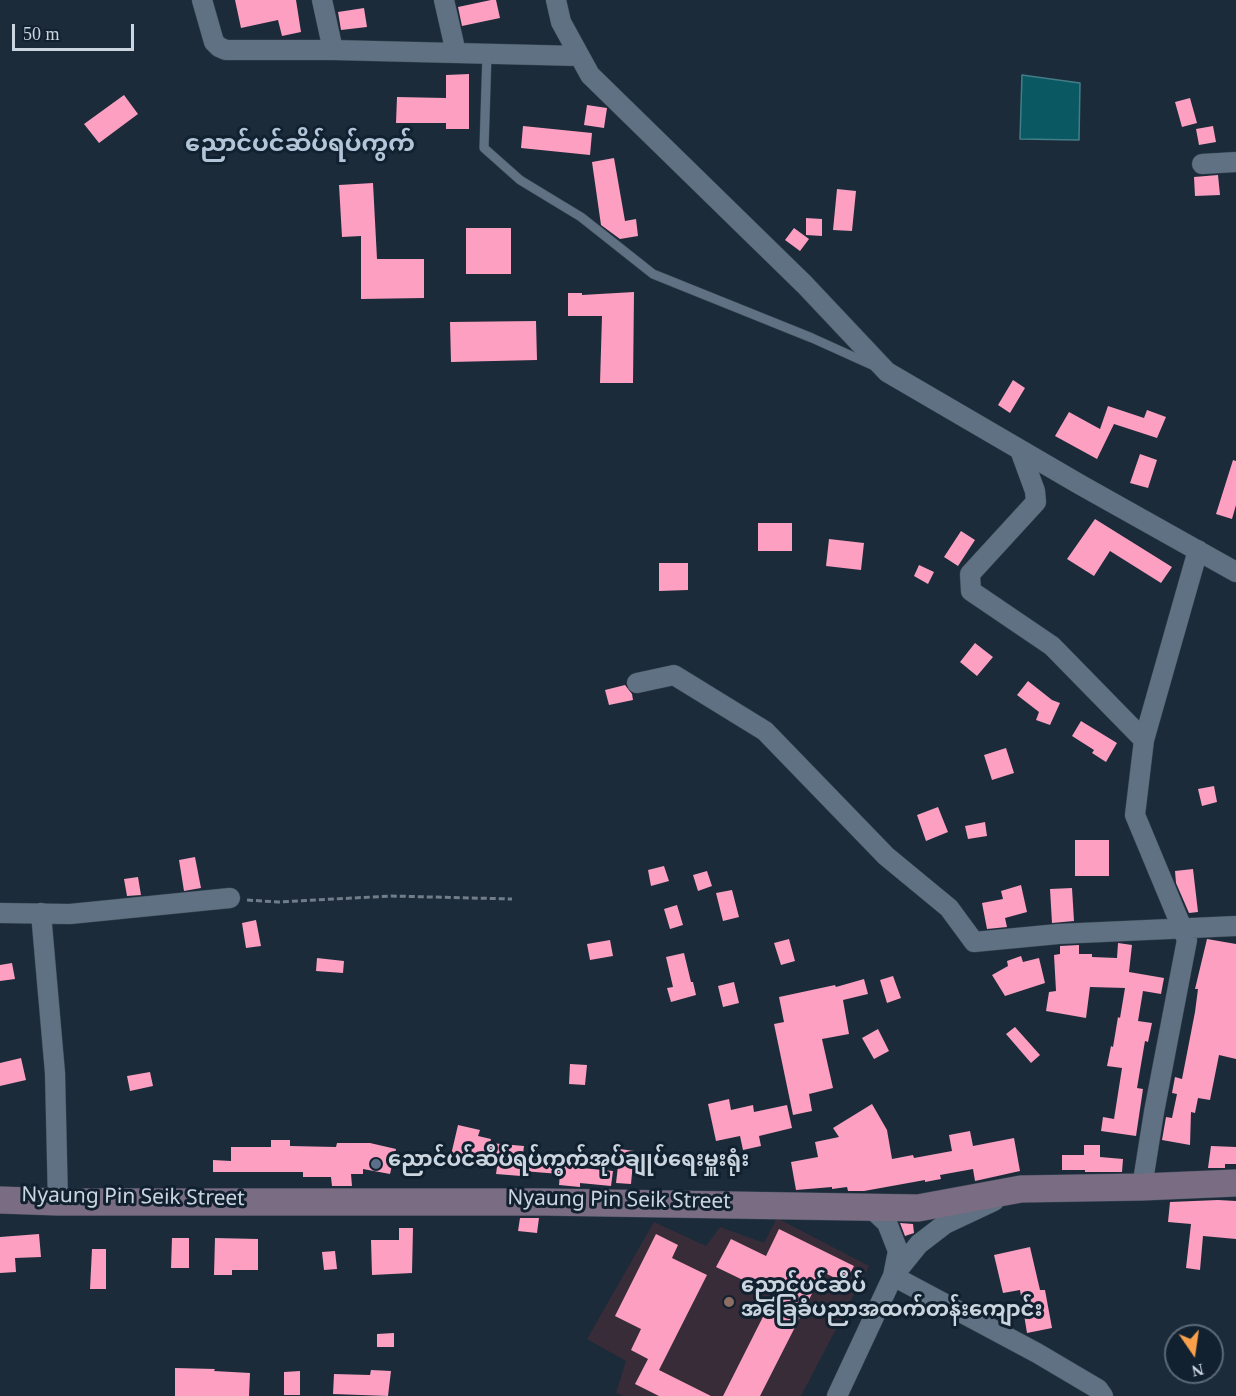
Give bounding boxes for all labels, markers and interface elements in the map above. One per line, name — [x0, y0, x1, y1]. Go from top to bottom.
scale bar — [15, 12, 136, 50]
text: 50 m — [23, 24, 60, 44]
district label: ညောင်ပင်ဆိပ်ရပ်ကွက် — [185, 134, 415, 162]
place label: ညောင်ပင်ဆိပ်ရပ်ကွက်အုပ်ချုပ်ရေးမှူးရုံး — [388, 1151, 749, 1177]
marker: ညောင်ပင်ဆိပ်ရပ်ကွက်အုပ်ချုပ်ရေးမှူးရုံး — [369, 1157, 383, 1171]
street label: Nyaung Pin Seik Street — [21, 1186, 245, 1216]
street label: Nyaung Pin Seik Street — [507, 1189, 731, 1219]
place label: ညောင်ပင်ဆိပ် အခြေခံပညာအထက်တန်းကျောင်း — [741, 1277, 1043, 1327]
marker: ညောင်ပင်ဆိပ် အခြေခံပညာအထက်တန်းကျောင်း — [722, 1295, 736, 1309]
north arrow — [1164, 1324, 1224, 1384]
text: N — [1190, 1360, 1205, 1380]

